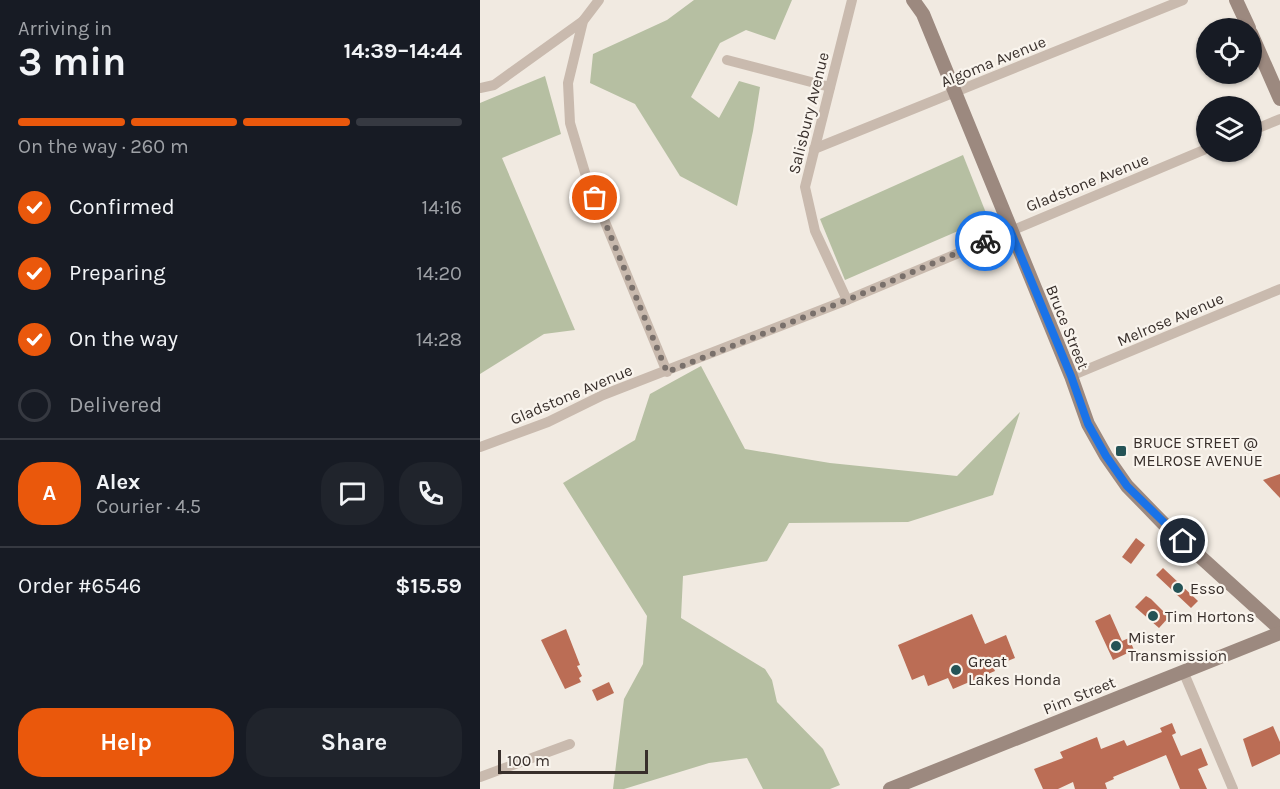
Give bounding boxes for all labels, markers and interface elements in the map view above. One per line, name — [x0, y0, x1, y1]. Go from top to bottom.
text: Arriving in — [18, 17, 112, 40]
map controls — [1196, 18, 1262, 162]
button: locate — [1196, 18, 1262, 84]
street label: Algoma Avenue — [938, 32, 1049, 91]
text: 14:39–14:44 — [343, 38, 462, 64]
text: 3 min — [18, 39, 126, 85]
street label: Salisbury Avenue — [784, 50, 833, 176]
button: layers — [1196, 96, 1262, 162]
text: On the way · 260 m — [18, 135, 189, 158]
street label: Gladstone Avenue — [1023, 149, 1151, 216]
pin — [569, 172, 620, 223]
icon: bag — [578, 181, 611, 214]
icon: check — [18, 191, 51, 224]
text: Confirmed — [69, 194, 175, 220]
text: 14:16 — [422, 196, 462, 219]
courier — [955, 211, 1015, 271]
icon: bike — [969, 225, 1002, 258]
icon: check — [18, 257, 51, 290]
text: Preparing — [69, 260, 166, 286]
text: 14:20 — [416, 262, 462, 285]
street label: Bruce Street — [1042, 282, 1093, 372]
street label: Melrose Avenue — [1114, 288, 1226, 350]
icon: check — [18, 323, 51, 356]
text: On the way — [69, 326, 178, 352]
text: 14:28 — [416, 328, 462, 351]
street label: Gladstone Avenue — [507, 360, 635, 429]
text: Delivered — [69, 392, 162, 418]
place label: BRUCE STREET @ MELROSE AVENUE — [1133, 433, 1263, 470]
marker: BRUCE STREET @ MELROSE AVENUE — [1114, 444, 1128, 458]
button: chat — [321, 462, 384, 525]
button: phone — [399, 462, 462, 525]
text: Alex — [96, 469, 140, 495]
text: A — [43, 480, 56, 506]
text: Courier · 4.5 — [96, 495, 201, 518]
pin — [1157, 515, 1208, 566]
icon: home — [1166, 524, 1199, 557]
text: Order #6546 — [18, 573, 141, 599]
text: $15.59 — [395, 573, 462, 599]
place label: Esso — [1190, 579, 1225, 598]
marker: Esso — [1171, 581, 1185, 595]
place label: Tim Hortons — [1165, 607, 1255, 626]
marker: Tim Hortons — [1146, 609, 1160, 623]
place label: Mister Transmission — [1128, 628, 1227, 665]
marker: Mister Transmission — [1109, 639, 1123, 653]
place label: Great Lakes Honda — [968, 652, 1061, 689]
marker: Great Lakes Honda — [949, 663, 963, 677]
street label: Pim Street — [1040, 672, 1118, 719]
button: Help — [18, 708, 234, 777]
button: Share — [246, 708, 462, 777]
scale bar — [498, 747, 648, 774]
text: 100 m — [507, 751, 550, 770]

